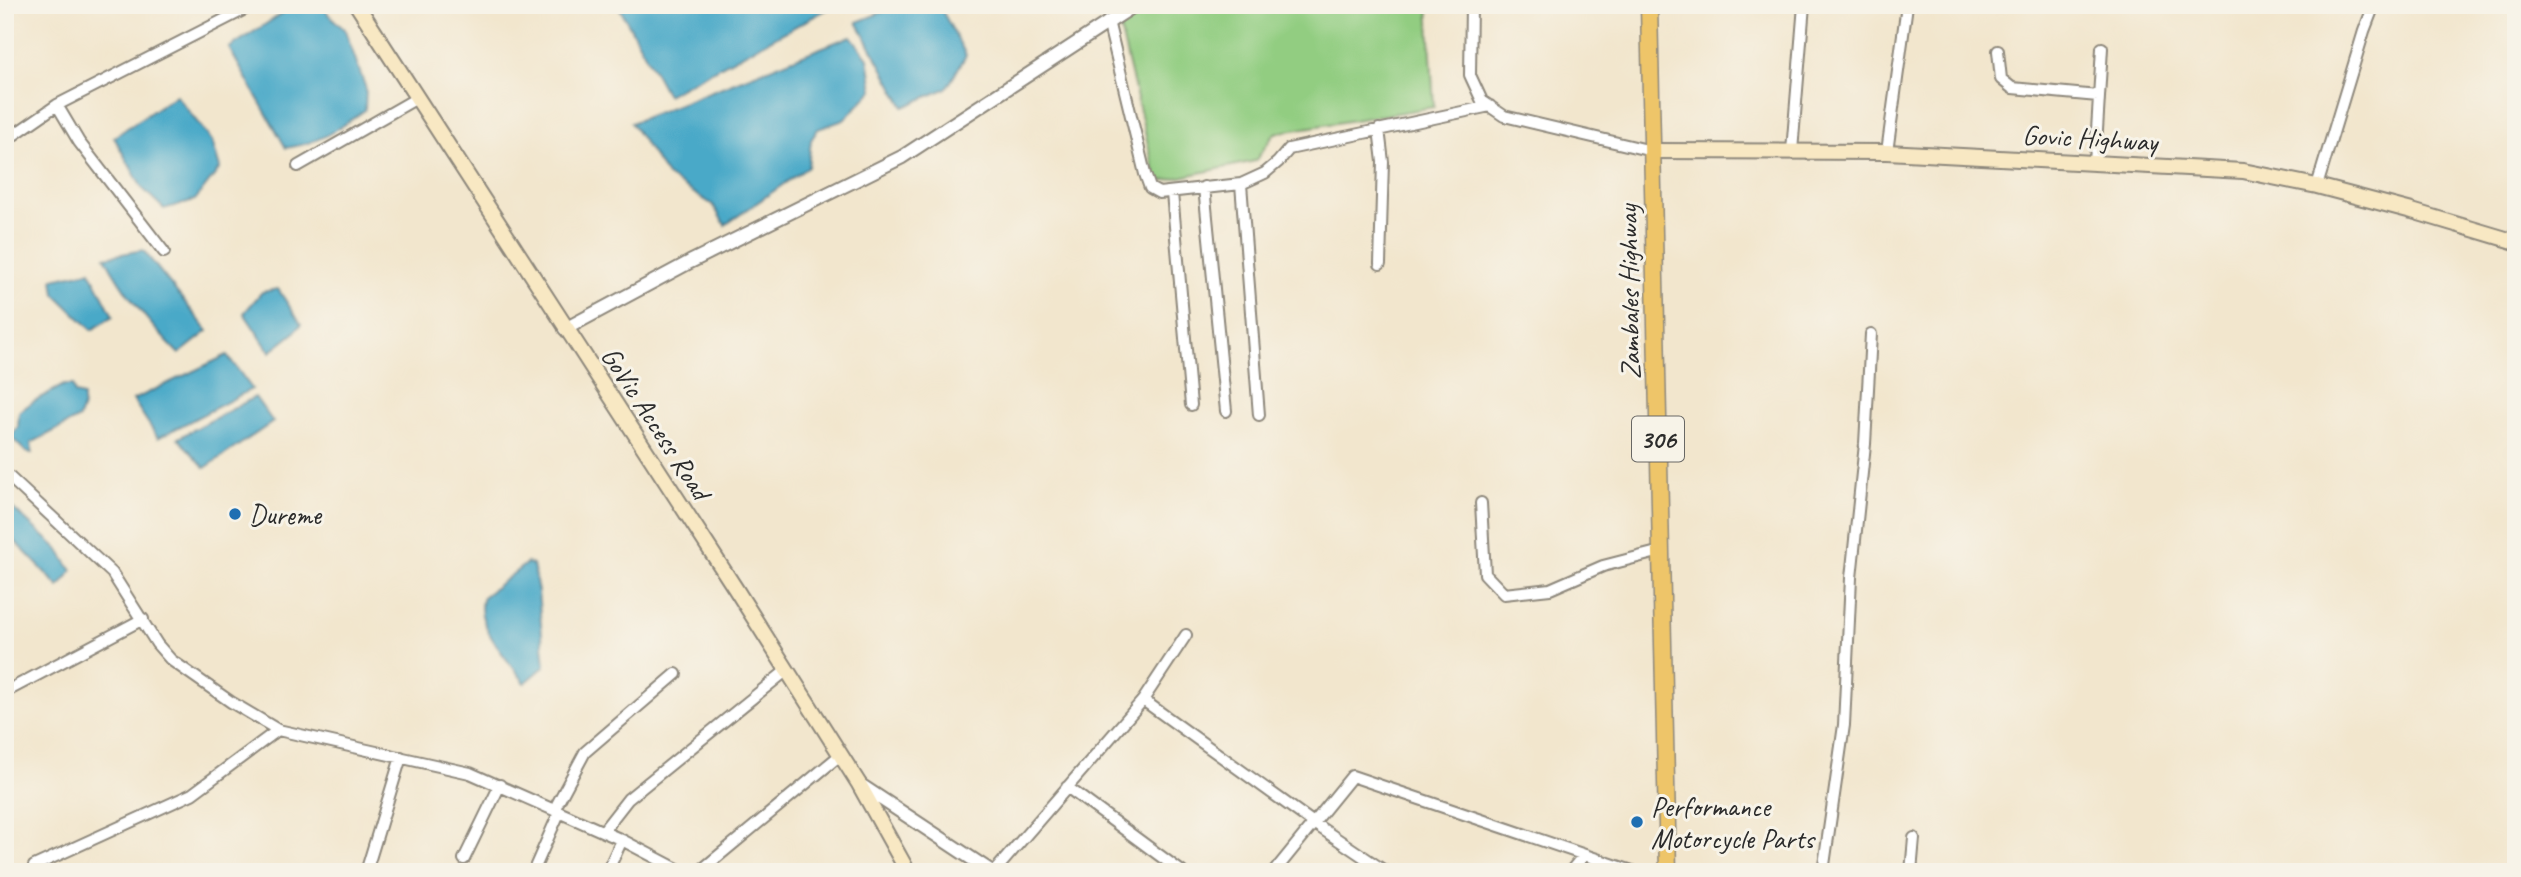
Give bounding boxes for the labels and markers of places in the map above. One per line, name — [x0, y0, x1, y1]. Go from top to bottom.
place label: Dureme — [249, 497, 323, 532]
marker: Dureme — [227, 506, 243, 522]
place label: Performance Motorcycle Parts — [1651, 789, 1816, 856]
marker: Performance Motorcycle Parts — [1629, 814, 1645, 830]

